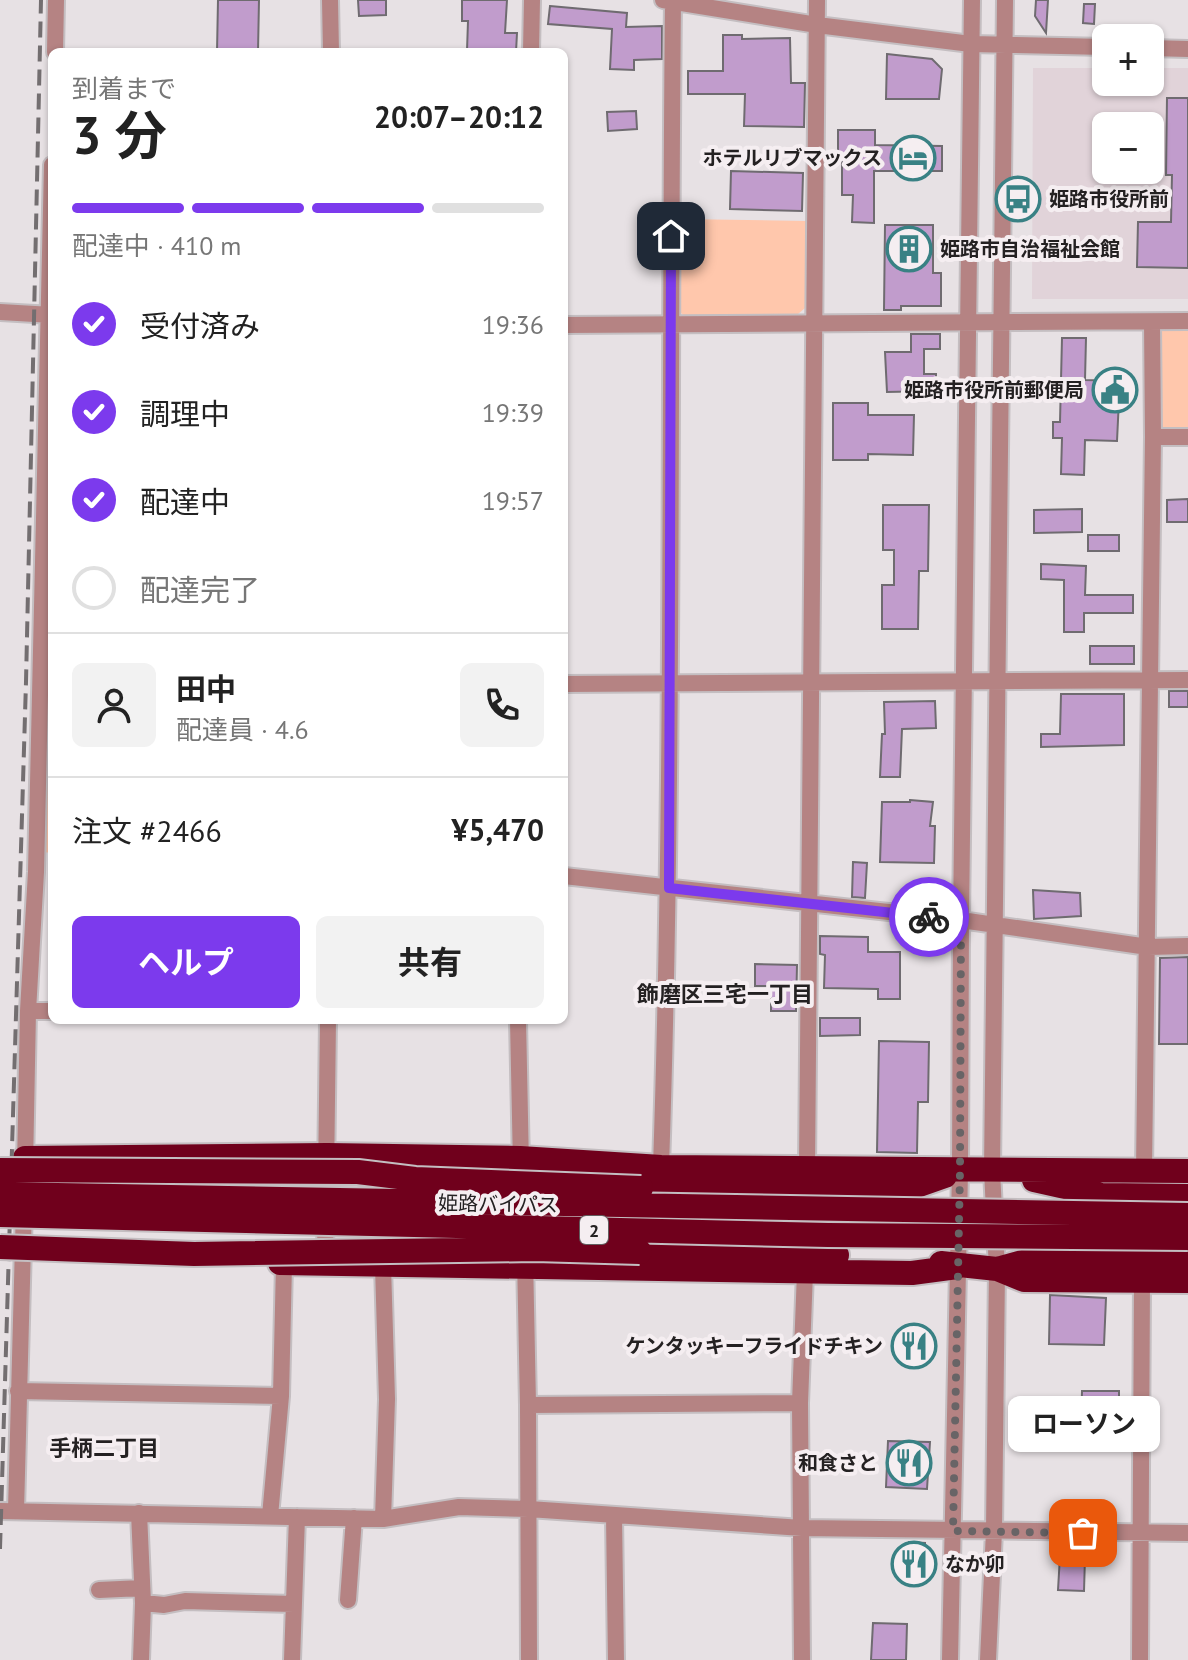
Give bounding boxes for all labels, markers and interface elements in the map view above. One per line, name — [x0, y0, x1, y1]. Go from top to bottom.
map controls — [1092, 24, 1164, 184]
button: + — [1092, 24, 1164, 96]
text: 到着まで — [72, 72, 176, 105]
text: 20:07–20:12 — [374, 97, 544, 136]
text: 3 分 — [72, 101, 167, 168]
button: − — [1092, 112, 1164, 184]
hotel icon: ホテルリブマックス — [889, 134, 937, 182]
place label: ホテルリブマックス — [703, 145, 882, 171]
bus stop icon: 姫路市役所前 — [994, 175, 1042, 223]
place label: 姫路市役所前 — [1049, 186, 1169, 212]
pin — [637, 202, 705, 270]
icon: home — [649, 214, 693, 258]
building icon: 姫路市自治福祉会館 — [885, 225, 933, 273]
text: 配達中 · 410 m — [72, 229, 241, 262]
place label: 姫路市自治福祉会館 — [940, 236, 1120, 262]
icon: check — [72, 302, 116, 346]
text: 受付済み — [140, 306, 260, 345]
text: 19:36 — [482, 308, 544, 341]
public building icon: 姫路市役所前郵便局 — [1091, 366, 1139, 414]
place label: 姫路市役所前郵便局 — [904, 377, 1084, 403]
icon: check — [72, 390, 116, 434]
text: 調理中 — [140, 394, 230, 433]
text: 19:39 — [482, 396, 544, 429]
icon: check — [72, 478, 116, 522]
text: 配達中 — [140, 482, 230, 521]
text: 19:57 — [482, 484, 544, 517]
text: 配達完了 — [140, 570, 260, 609]
button: person — [72, 663, 156, 747]
button: phone — [460, 663, 544, 747]
text: 田中 — [176, 669, 236, 708]
text: 配達員 · 4.6 — [176, 713, 309, 746]
text: ¥5,470 — [451, 810, 544, 849]
text: 注文 #2466 — [72, 811, 222, 850]
courier — [889, 877, 969, 957]
icon: bike — [907, 895, 951, 939]
button: ヘルプ — [72, 916, 300, 1008]
button: 共有 — [316, 916, 544, 1008]
district label: 飾磨区三宅一丁目 — [637, 980, 813, 1008]
street label: 姫路バイパス — [438, 1190, 558, 1218]
road number: 2 — [580, 1216, 608, 1244]
restaurant icon: ケンタッキーフライドチキン — [890, 1322, 938, 1370]
place label: ケンタッキーフライドチキン — [625, 1333, 883, 1359]
callout: ローソン — [1007, 1397, 1159, 1453]
text: ローソン — [1032, 1407, 1136, 1440]
district label: 手柄二丁目 — [49, 1434, 159, 1462]
restaurant icon: 和食さと — [885, 1439, 933, 1487]
place label: 和食さと — [798, 1450, 878, 1476]
pin — [1049, 1499, 1117, 1567]
icon: bag — [1061, 1511, 1105, 1555]
restaurant icon: なか卯 — [890, 1540, 938, 1588]
place label: なか卯 — [945, 1551, 1005, 1577]

